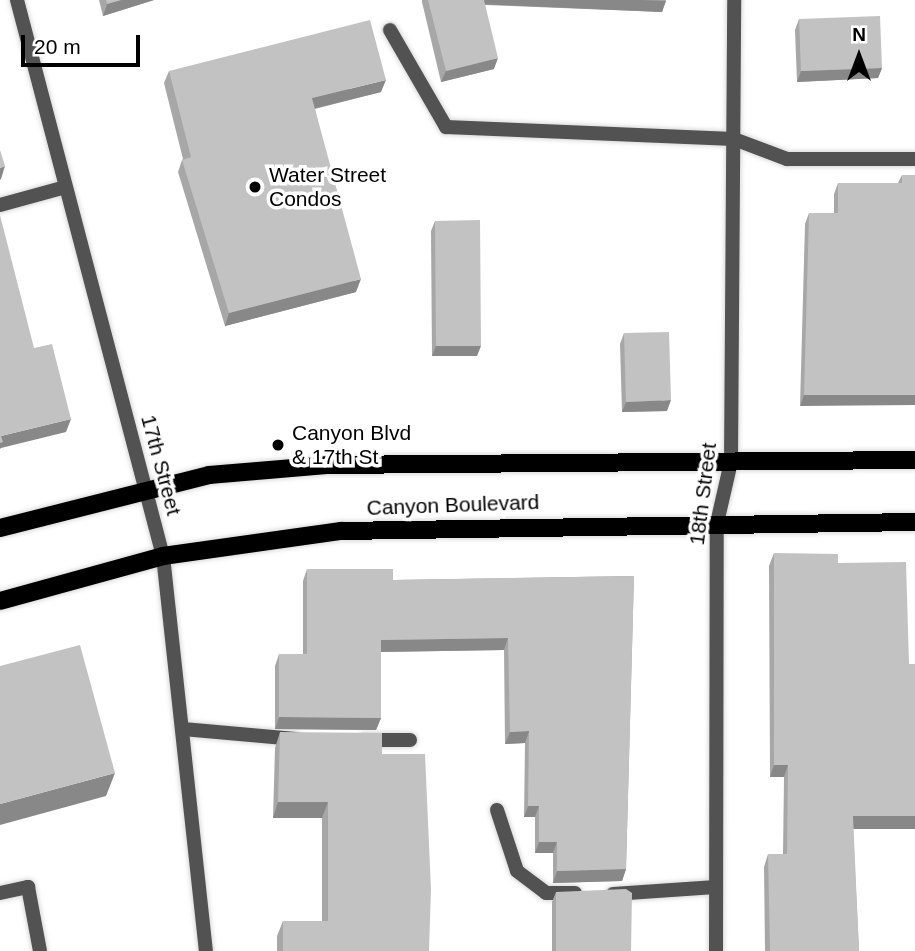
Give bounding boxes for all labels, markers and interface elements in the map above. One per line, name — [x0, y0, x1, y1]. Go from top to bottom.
scale bar — [24, 21, 144, 65]
north arrow — [824, 21, 894, 91]
text: N — [852, 24, 866, 45]
text: 20 m — [34, 35, 81, 58]
place label: Water Street Condos — [269, 162, 386, 212]
marker: Water Street Condos — [247, 179, 263, 195]
street label: 17th Street — [136, 412, 186, 518]
place label: Canyon Blvd & 17th St — [292, 420, 411, 470]
marker: Canyon Blvd & 17th St — [270, 437, 286, 453]
street label: 18th Street — [684, 441, 722, 547]
street label: Canyon Boulevard — [366, 489, 540, 521]

